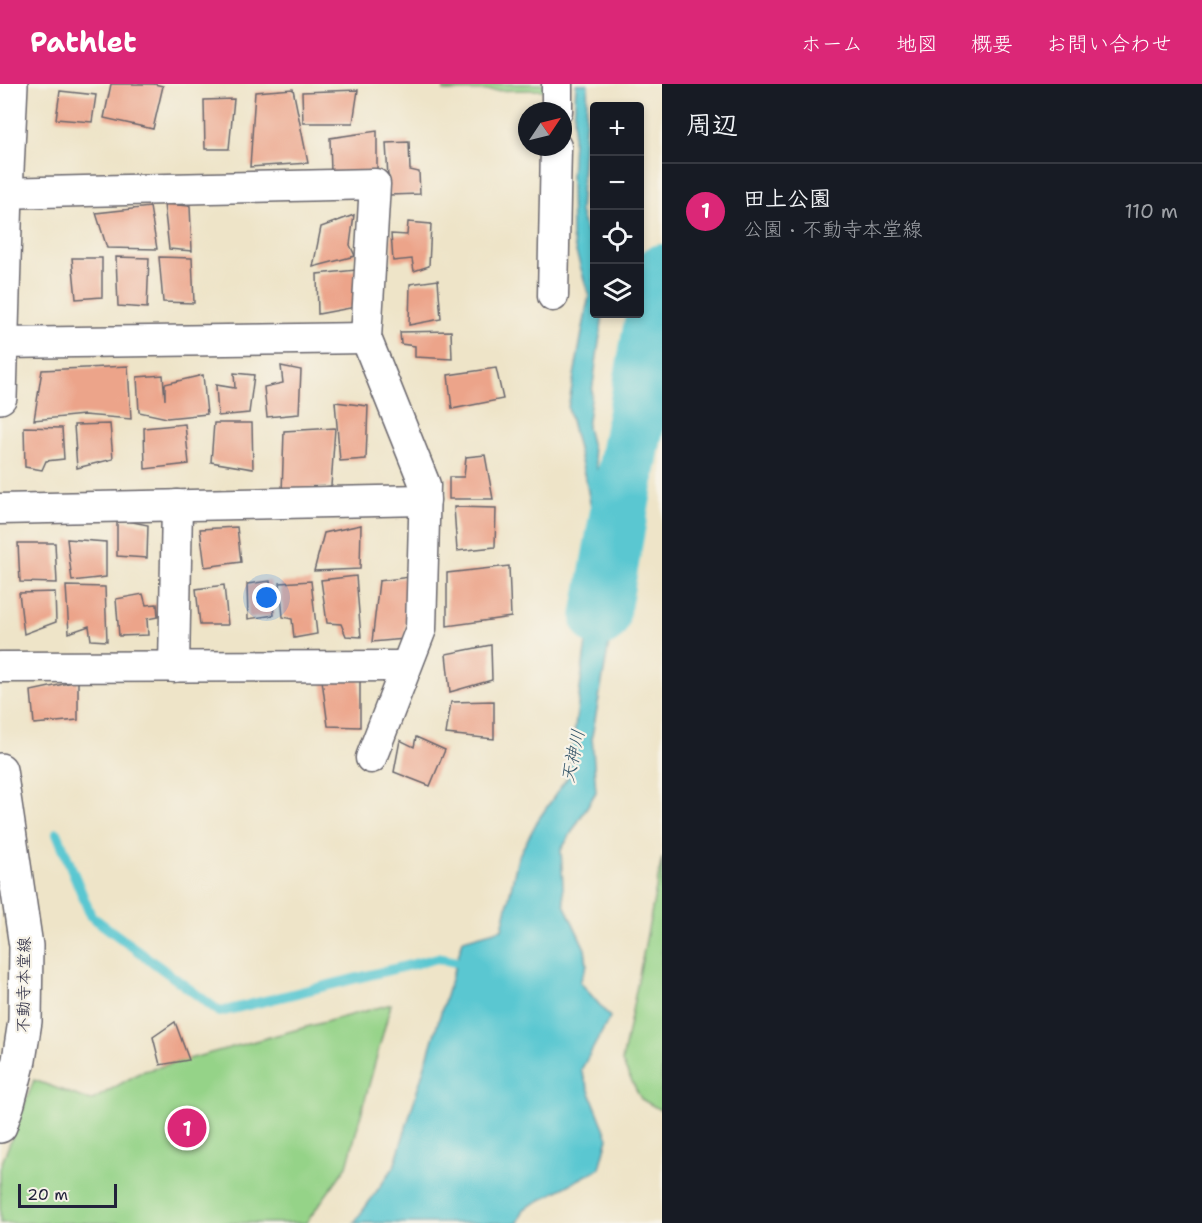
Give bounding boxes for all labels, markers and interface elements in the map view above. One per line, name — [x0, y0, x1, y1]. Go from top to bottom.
text: Pathlet — [30, 23, 137, 61]
text: ホーム — [801, 30, 863, 58]
text: 地図 — [896, 30, 938, 58]
text: 概要 — [971, 30, 1013, 58]
text: お問い合わせ — [1046, 30, 1172, 58]
north arrow — [518, 102, 572, 156]
map controls — [590, 102, 644, 318]
button: + — [590, 102, 644, 156]
text: 周辺 — [686, 107, 738, 142]
button: − — [590, 156, 644, 210]
text: 田上公園 — [743, 184, 831, 213]
text: 1 — [701, 198, 710, 224]
text: 110 m — [1124, 198, 1178, 224]
button: locate — [590, 210, 644, 264]
text: 公園 · 不動寺本堂線 — [743, 216, 922, 242]
button: layers — [590, 264, 644, 318]
your location — [252, 583, 281, 612]
water label: 天神川 — [556, 727, 590, 785]
street label: 不動寺本堂線 — [12, 937, 35, 1033]
pin: 1 — [168, 1106, 207, 1150]
scale bar — [18, 1181, 117, 1208]
text: 20 m — [27, 1184, 68, 1205]

